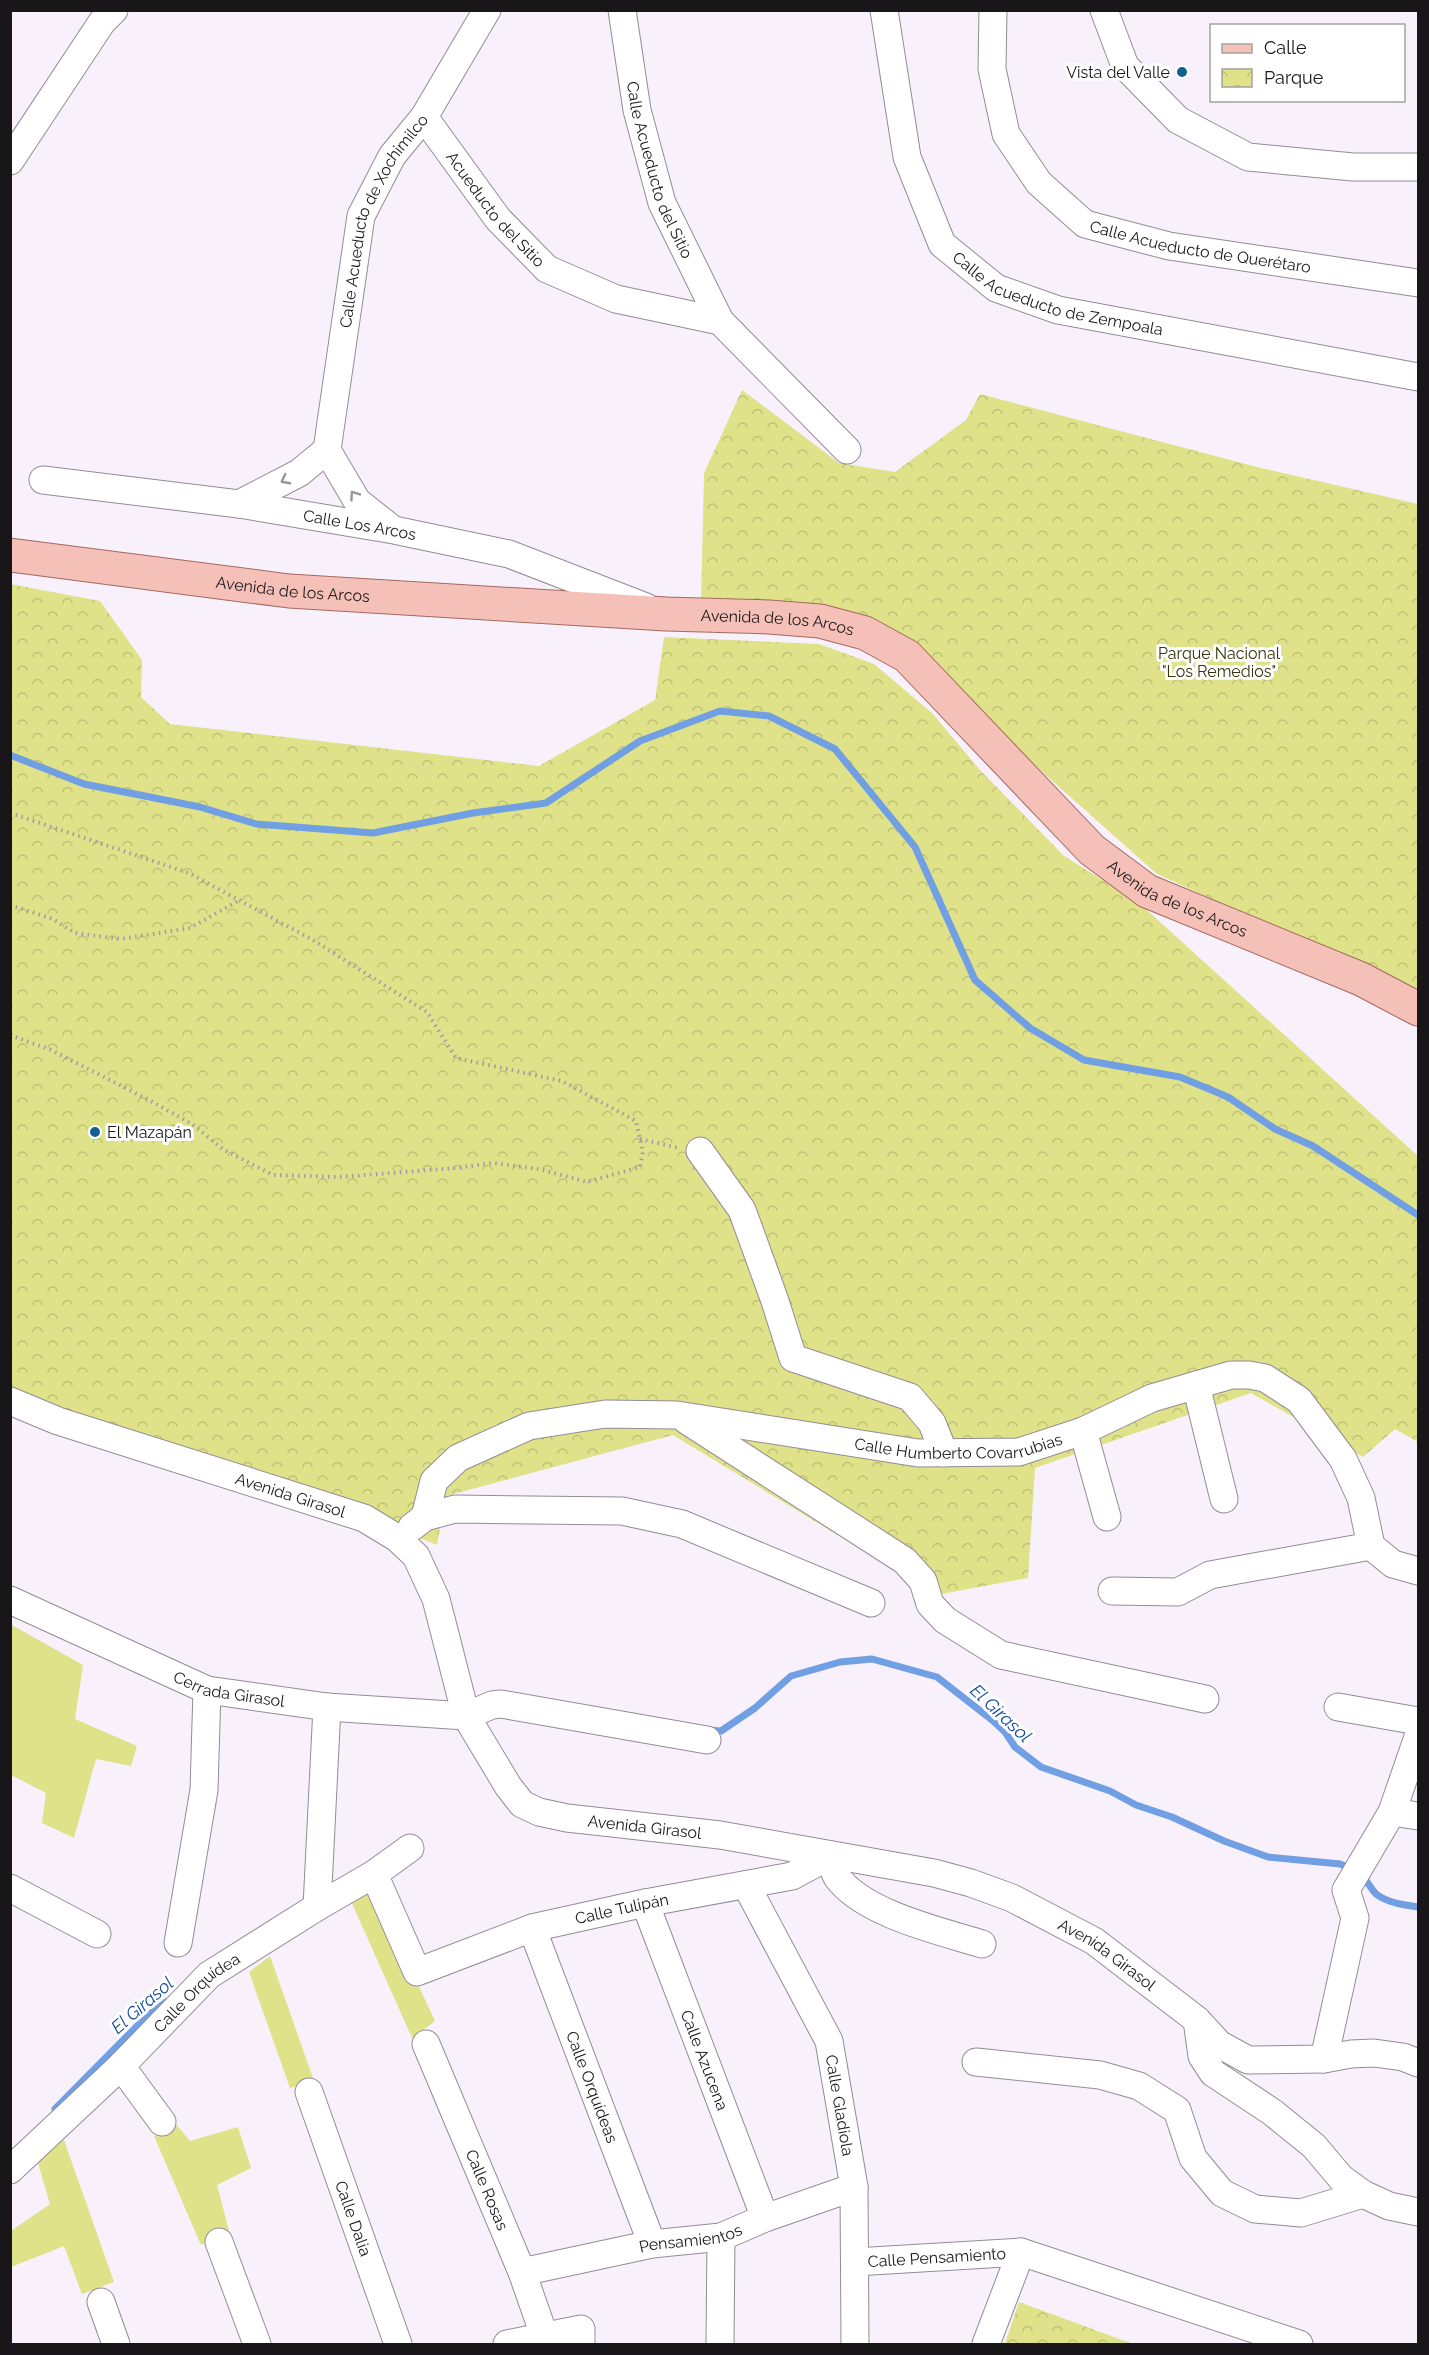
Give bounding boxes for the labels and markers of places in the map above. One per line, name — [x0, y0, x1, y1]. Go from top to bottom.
place label: Vista del Valle — [1066, 63, 1170, 82]
marker: Vista del Valle — [1175, 65, 1189, 79]
place label: El Mazapán — [107, 1123, 192, 1142]
marker: El Mazapán — [88, 1125, 102, 1139]

